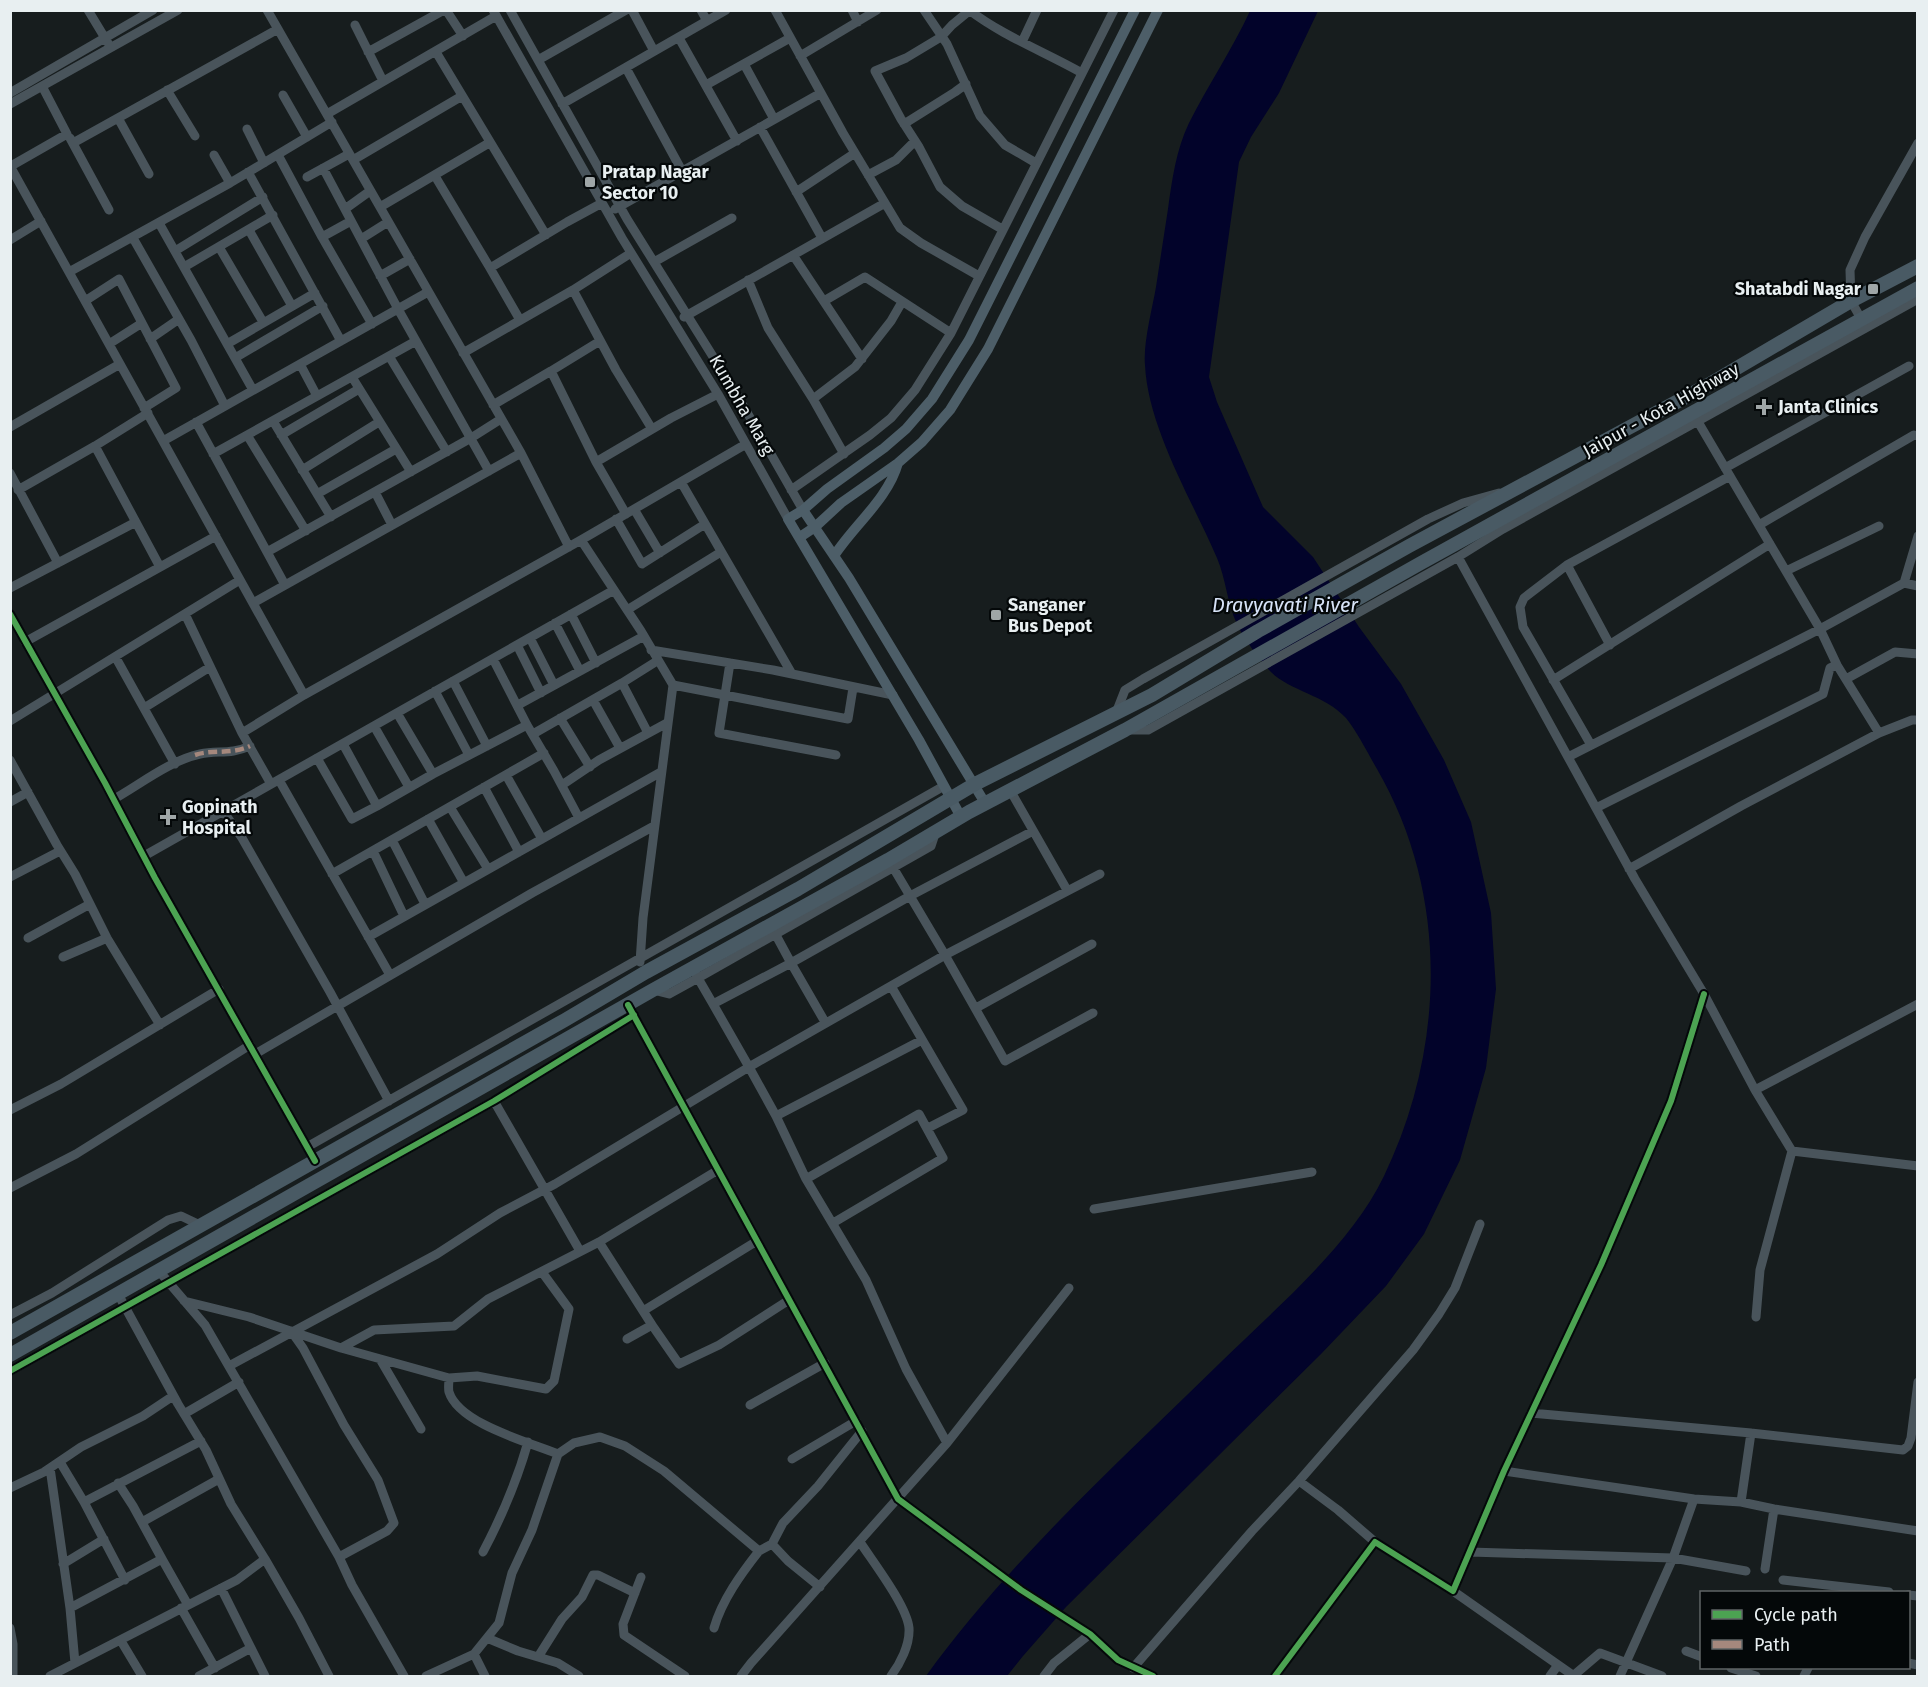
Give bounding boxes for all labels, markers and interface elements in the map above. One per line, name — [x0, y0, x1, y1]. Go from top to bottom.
place label: Pratap Nagar Sector 10 — [602, 161, 709, 204]
marker: Pratap Nagar Sector 10 — [583, 175, 597, 189]
place label: Shatabdi Nagar — [1735, 278, 1862, 300]
marker: Shatabdi Nagar — [1866, 282, 1880, 296]
street label: Kumbha Marg — [704, 351, 780, 460]
street label: Jaipur - Kota Highway — [1579, 358, 1743, 462]
place label: Janta Clinics — [1777, 396, 1878, 418]
marker: Janta Clinics — [1755, 398, 1773, 416]
water label: Dravyavati River — [1212, 593, 1359, 617]
place label: Sanganer Bus Depot — [1008, 594, 1093, 637]
marker: Sanganer Bus Depot — [989, 608, 1003, 622]
place label: Gopinath Hospital — [182, 796, 258, 839]
marker: Gopinath Hospital — [159, 808, 177, 826]
legend — [1700, 1591, 1910, 1669]
text: Cycle path — [1754, 1604, 1838, 1626]
text: Path — [1754, 1634, 1790, 1656]

